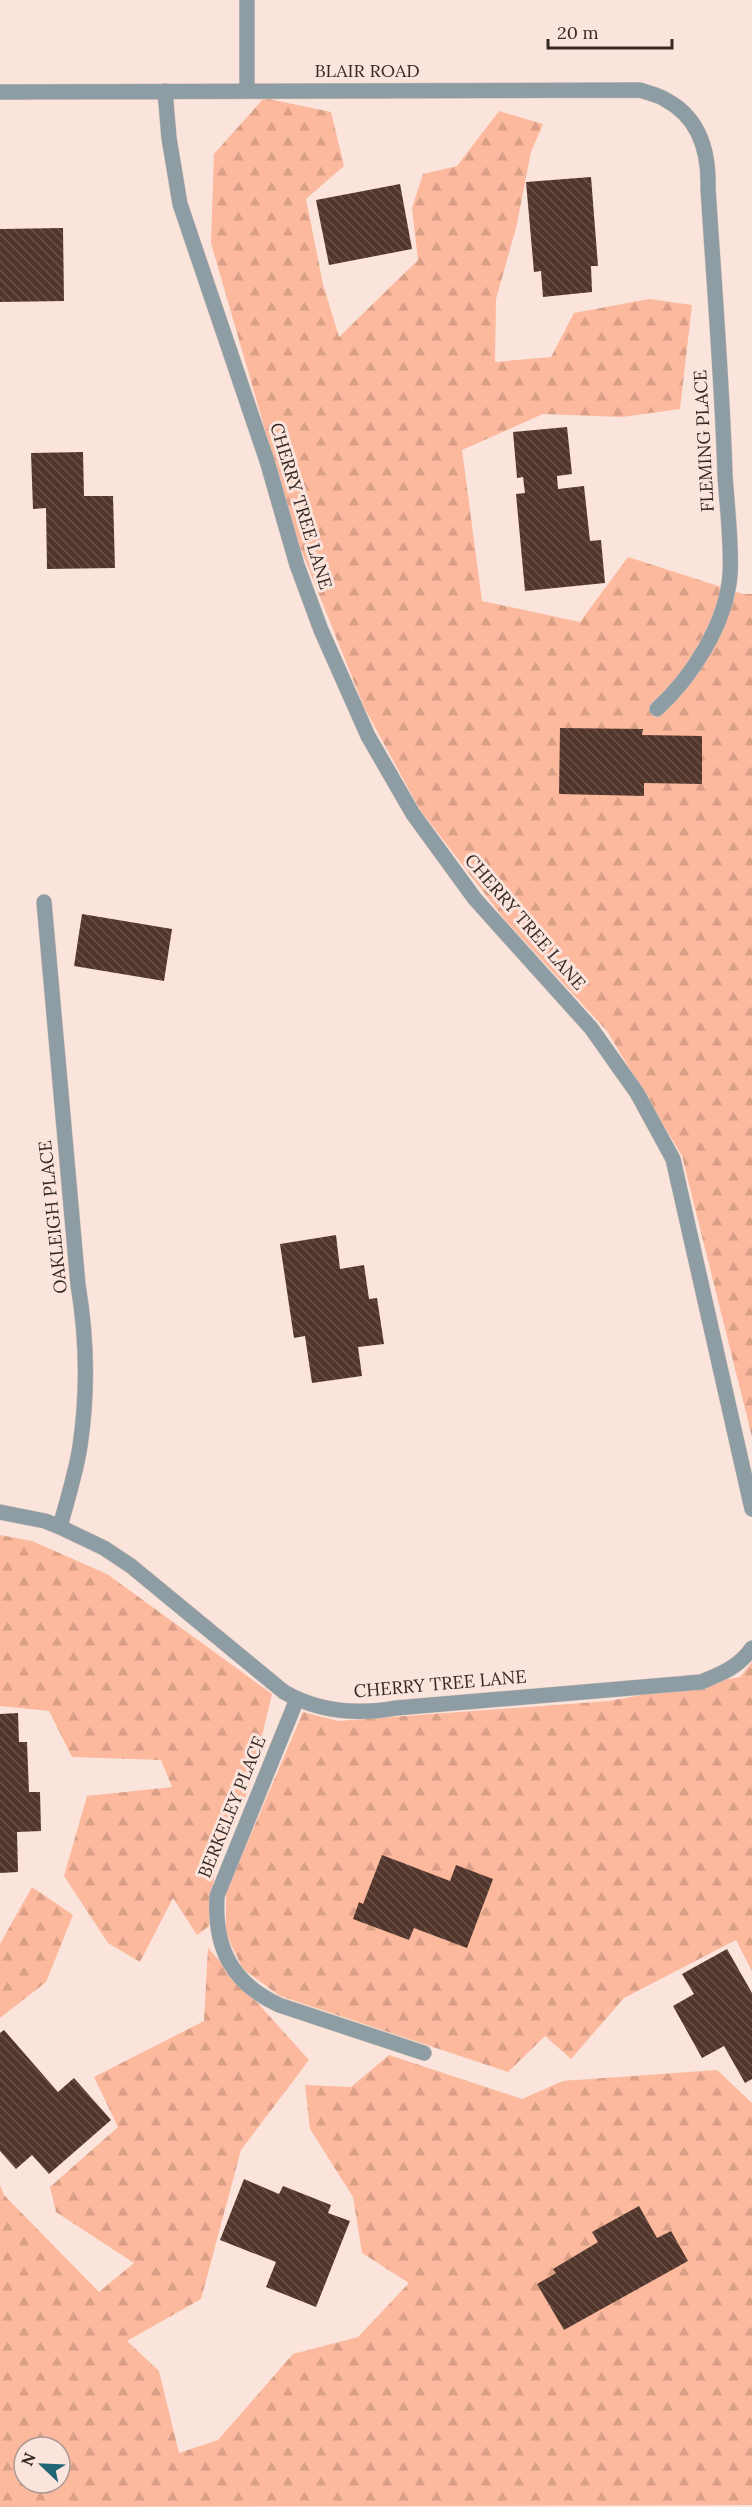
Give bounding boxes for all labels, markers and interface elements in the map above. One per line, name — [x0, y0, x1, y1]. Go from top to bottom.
scale bar — [548, 12, 672, 50]
text: 20 m — [557, 21, 599, 44]
street label: BLAIR ROAD — [314, 59, 420, 82]
street label: FLEMING PLACE — [688, 369, 719, 513]
street label: CHERRY TREE LANE — [265, 420, 338, 592]
street label: CHERRY TREE LANE — [460, 849, 591, 995]
street label: OAKLEIGH PLACE — [33, 1139, 72, 1295]
street label: CHERRY TREE LANE — [353, 1664, 527, 1703]
street label: BERKELEY PLACE — [193, 1732, 271, 1881]
north arrow — [12, 2435, 72, 2495]
text: N — [17, 2450, 40, 2469]

